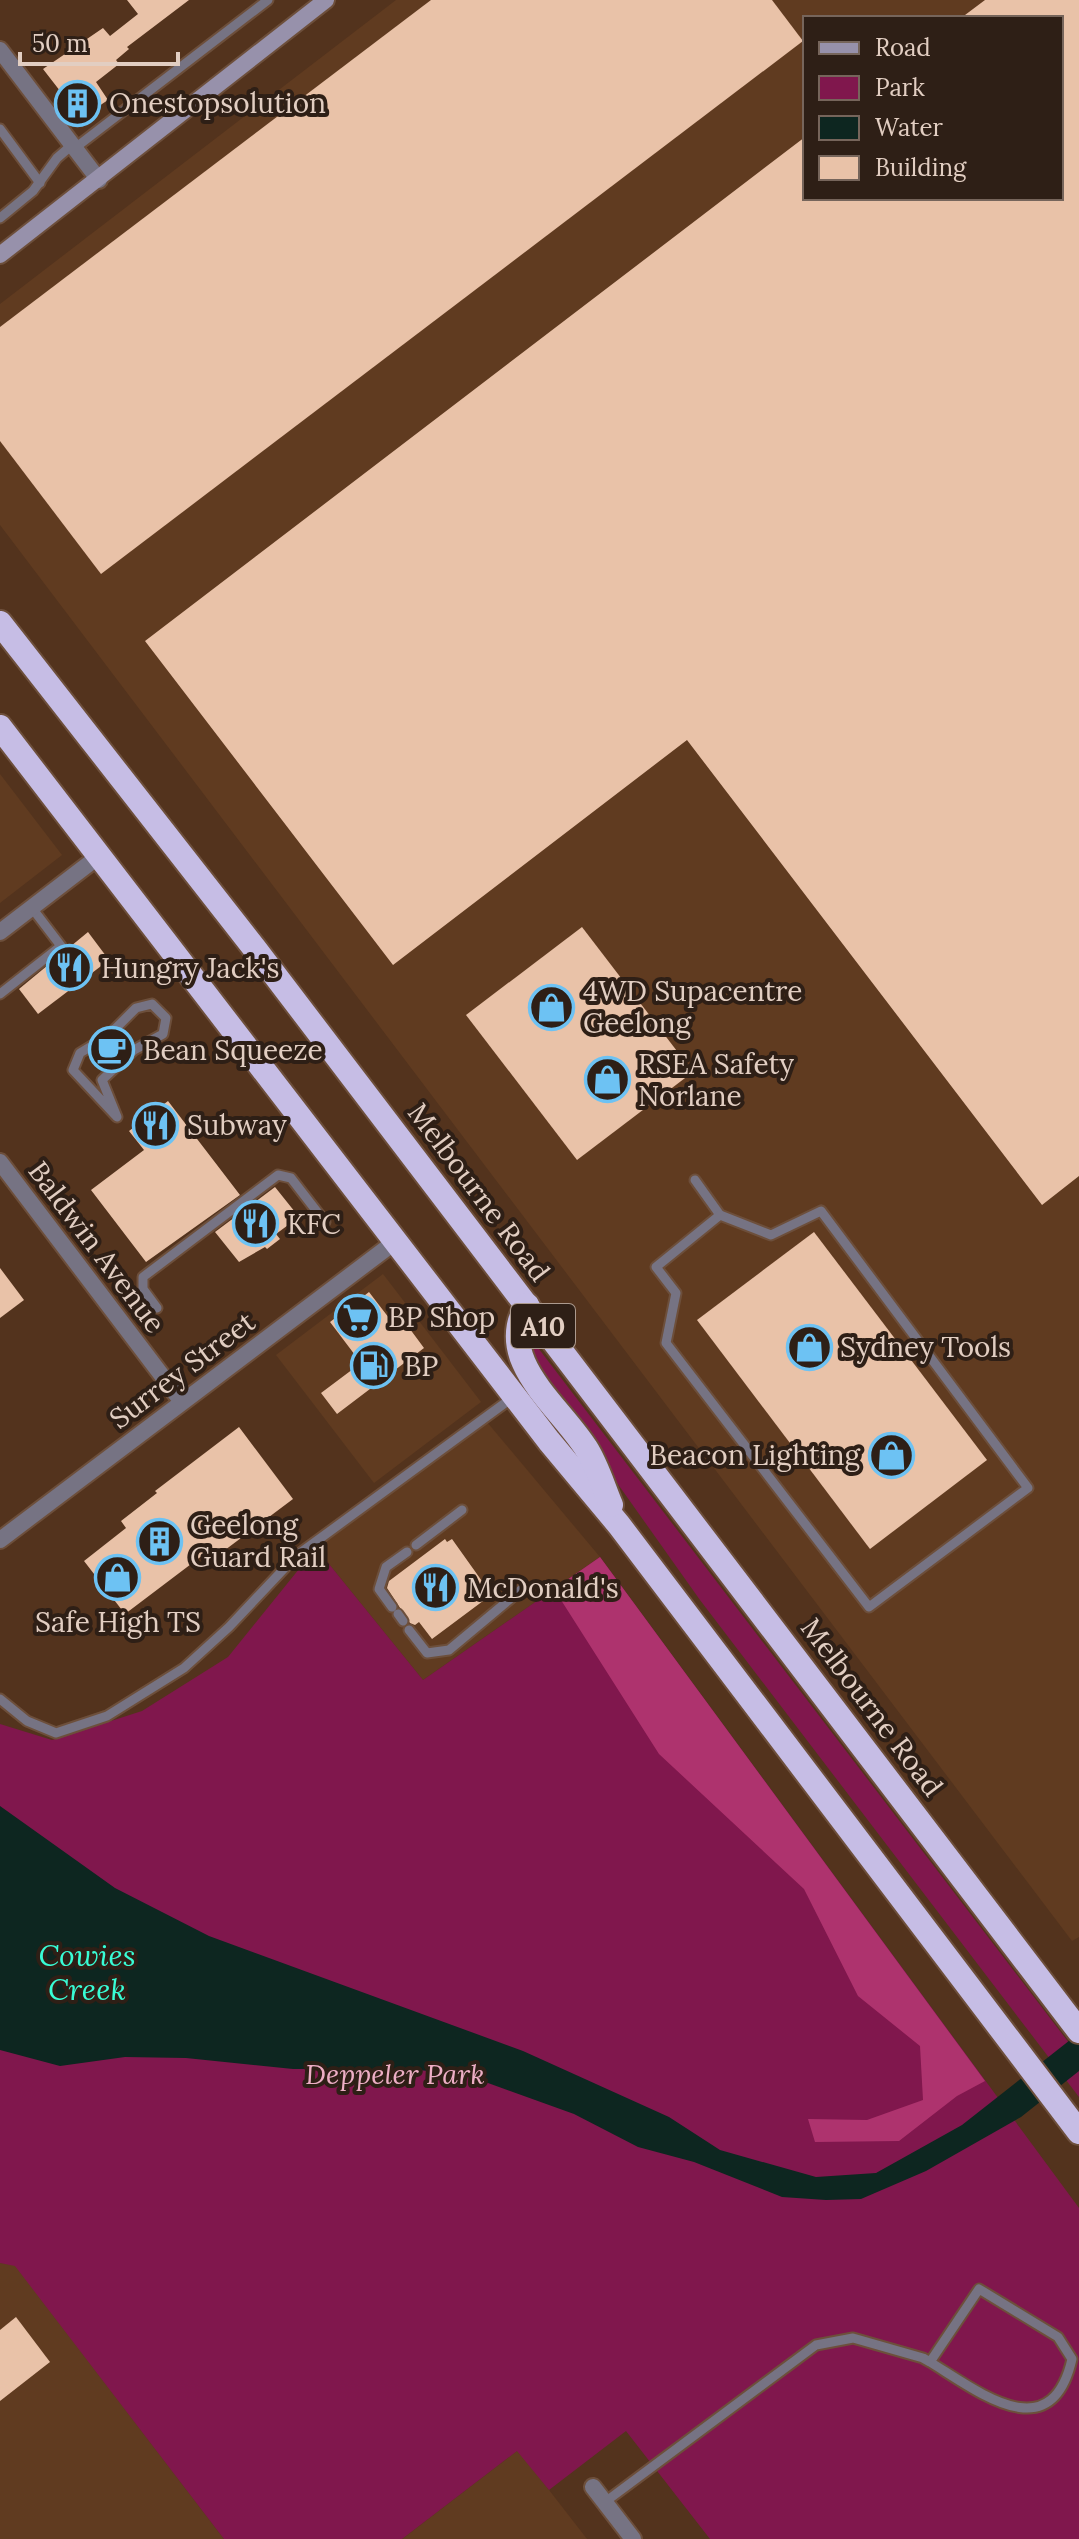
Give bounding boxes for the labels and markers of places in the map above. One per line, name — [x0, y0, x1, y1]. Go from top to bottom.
building icon: Onestopsolution — [54, 79, 102, 127]
place label: Onestopsolution — [109, 85, 326, 121]
restaurant icon: Hungry Jack's — [46, 944, 94, 992]
place label: Hungry Jack's — [101, 950, 279, 986]
place label: 4WD Supacentre Geelong — [583, 973, 802, 1041]
shop icon: 4WD Supacentre Geelong — [528, 983, 576, 1031]
cafe icon: Bean Squeeze — [88, 1026, 136, 1074]
place label: Bean Squeeze — [143, 1032, 323, 1068]
place label: RSEA Safety Norlane — [638, 1046, 794, 1114]
shop icon: RSEA Safety Norlane — [583, 1056, 631, 1104]
restaurant icon: Subway — [132, 1101, 180, 1149]
place label: Subway — [187, 1107, 287, 1143]
restaurant icon: KFC — [232, 1200, 280, 1248]
place label: KFC — [287, 1206, 341, 1242]
supermarket icon: BP Shop — [333, 1293, 381, 1341]
place label: BP Shop — [388, 1299, 495, 1335]
shop icon: Sydney Tools — [785, 1323, 833, 1371]
place label: Sydney Tools — [840, 1329, 1011, 1365]
fuel station icon: BP — [349, 1342, 397, 1390]
place label: BP — [404, 1348, 438, 1384]
shop icon: Beacon Lighting — [867, 1431, 915, 1479]
place label: Beacon Lighting — [650, 1437, 861, 1473]
place label: Geelong Guard Rail — [190, 1507, 326, 1575]
building icon: Geelong Guard Rail — [135, 1517, 183, 1565]
shop icon: Safe High TS — [94, 1553, 142, 1601]
restaurant icon: McDonald's — [412, 1564, 460, 1612]
place label: McDonald's — [467, 1570, 619, 1606]
place label: Safe High TS — [35, 1604, 201, 1640]

